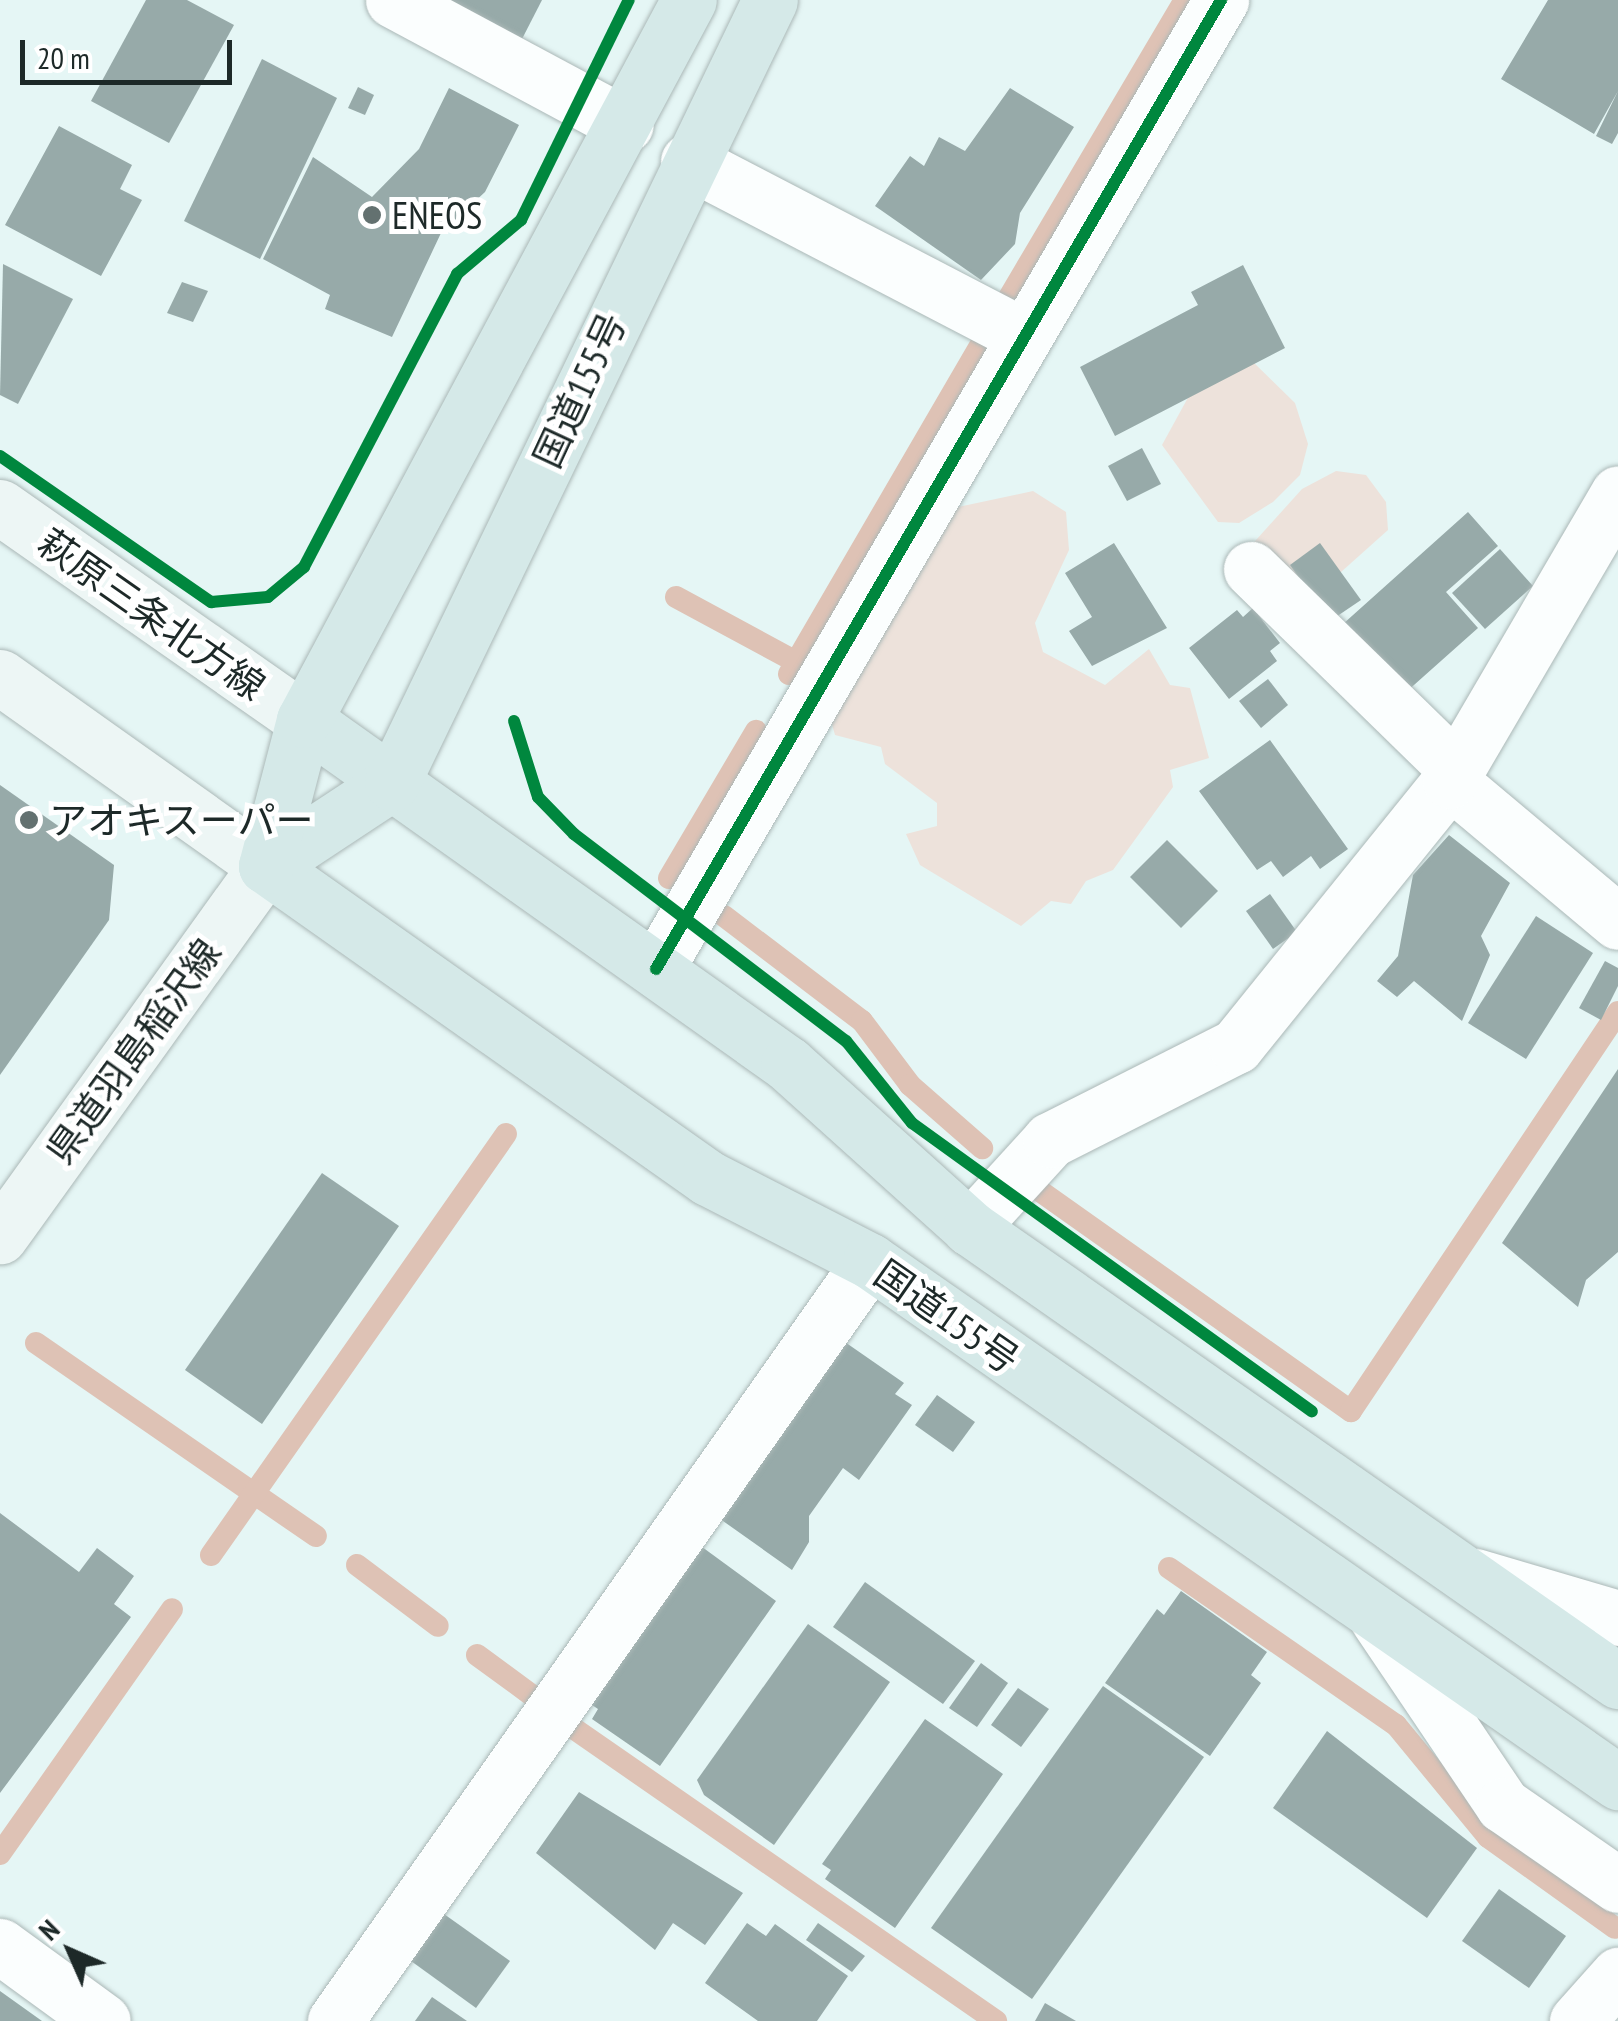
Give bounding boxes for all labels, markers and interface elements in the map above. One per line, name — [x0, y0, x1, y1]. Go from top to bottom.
scale bar — [25, 20, 238, 82]
text: 20 m — [37, 38, 90, 77]
place label: ENEOS — [392, 192, 482, 238]
marker: ENEOS — [361, 204, 383, 226]
street label: 国道155号 — [523, 305, 635, 475]
street label: 萩原三条北方線 — [30, 519, 274, 709]
place label: アオキスーパー — [49, 797, 315, 843]
marker: アオキスーパー — [18, 809, 40, 831]
street label: 県道羽島稲沢線 — [36, 930, 230, 1172]
street label: 国道155号 — [866, 1250, 1028, 1382]
north arrow — [20, 1901, 120, 2001]
text: N — [30, 1911, 67, 1948]

